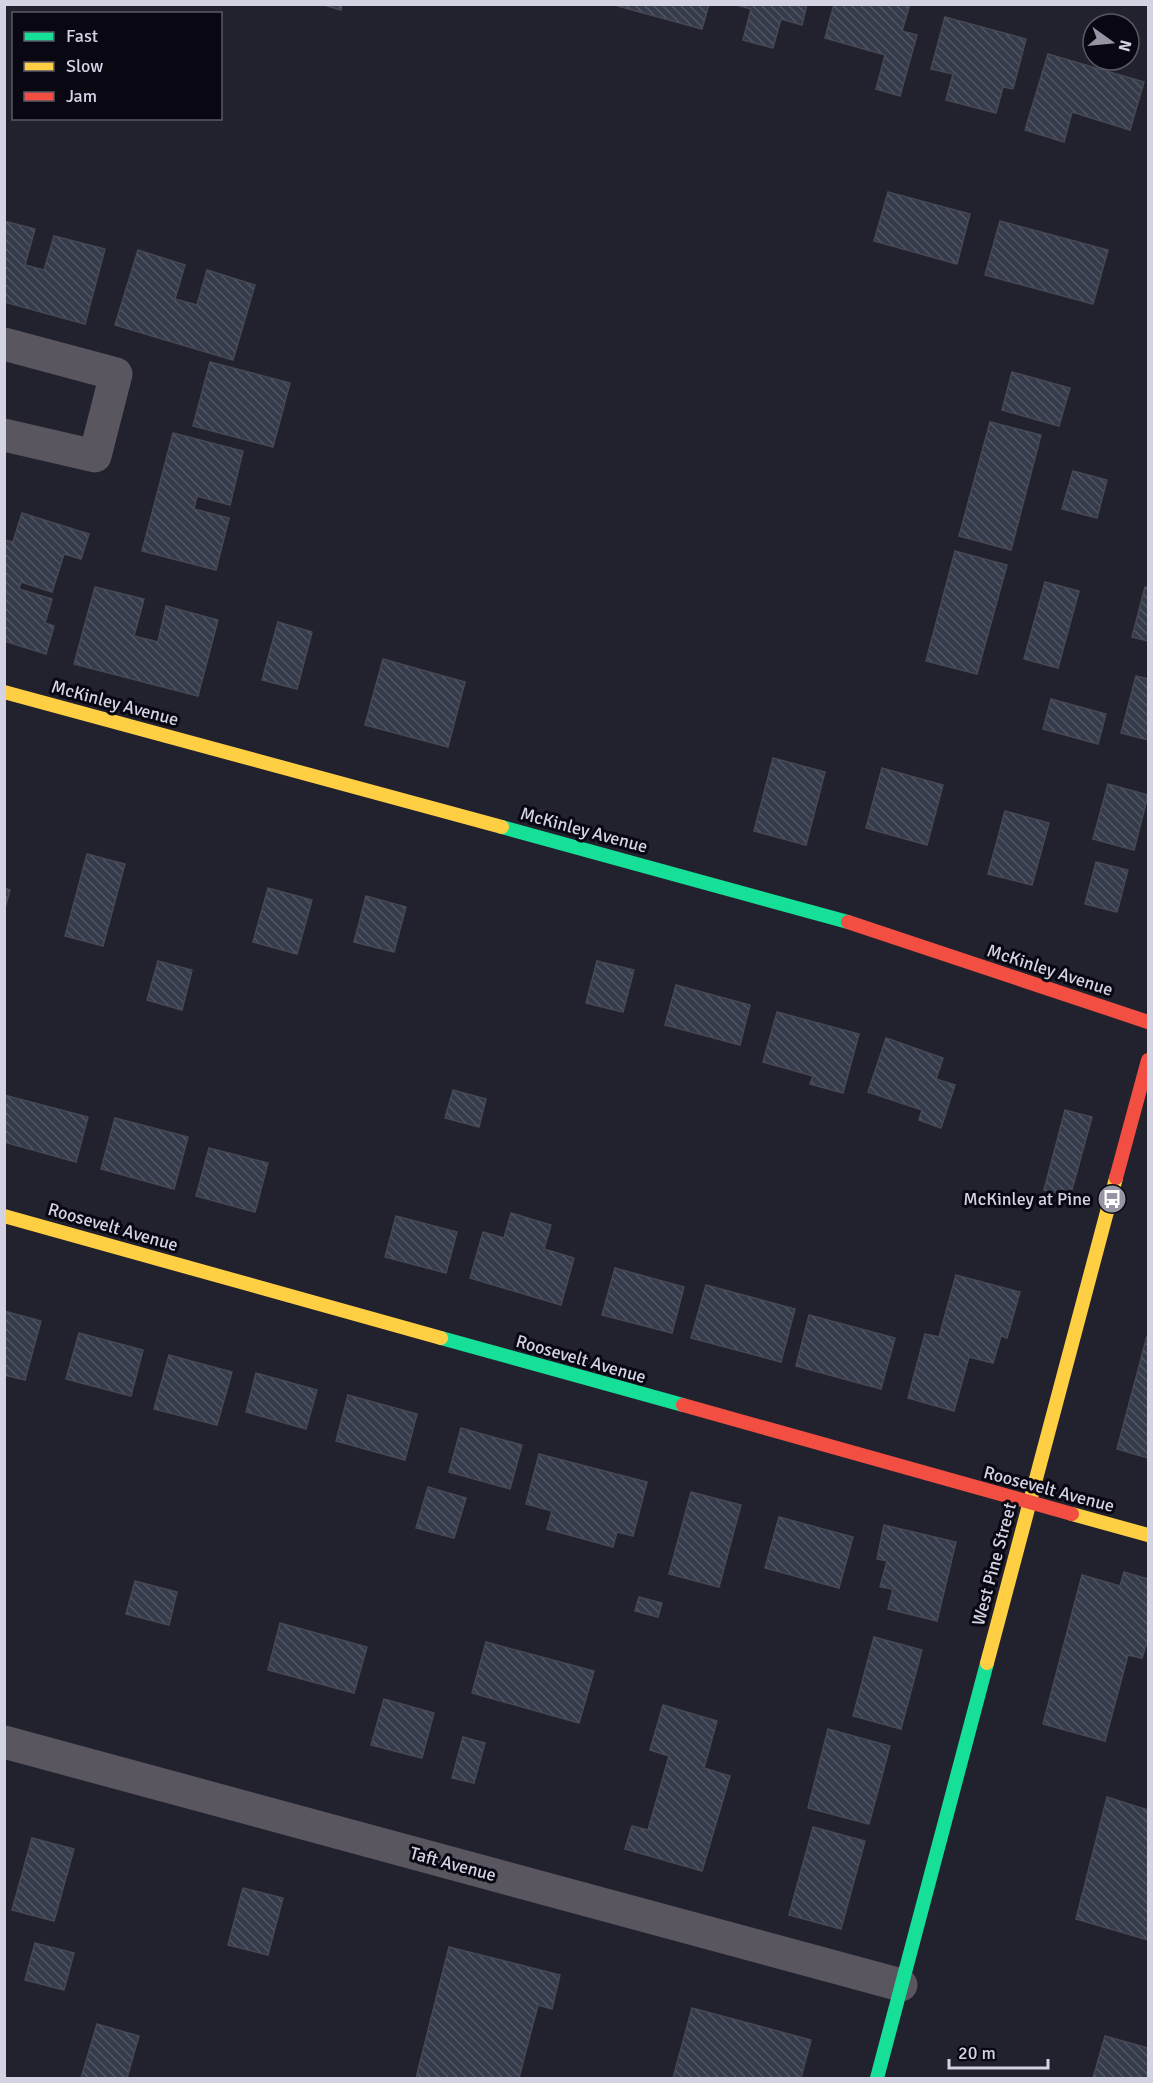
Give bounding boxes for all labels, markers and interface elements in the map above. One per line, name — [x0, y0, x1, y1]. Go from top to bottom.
legend — [12, 12, 222, 120]
north arrow — [1081, 12, 1141, 72]
text: Fast — [66, 25, 98, 47]
text: N — [1113, 38, 1136, 54]
text: Slow — [66, 55, 103, 77]
text: Jam — [66, 85, 97, 107]
street label: McKinley Avenue — [49, 675, 181, 731]
street label: McKinley Avenue — [518, 802, 650, 858]
street label: McKinley Avenue — [984, 939, 1116, 1001]
bus stop icon: McKinley at Pine — [1096, 1183, 1128, 1215]
place label: McKinley at Pine — [963, 1188, 1091, 1210]
street label: Roosevelt Avenue — [45, 1198, 181, 1256]
street label: Roosevelt Avenue — [513, 1330, 649, 1388]
street label: Roosevelt Avenue — [981, 1461, 1117, 1517]
street label: West Pine Street — [967, 1500, 1021, 1628]
street label: Taft Avenue — [407, 1842, 499, 1886]
scale bar — [949, 2032, 1048, 2070]
text: 20 m — [958, 2042, 996, 2064]

